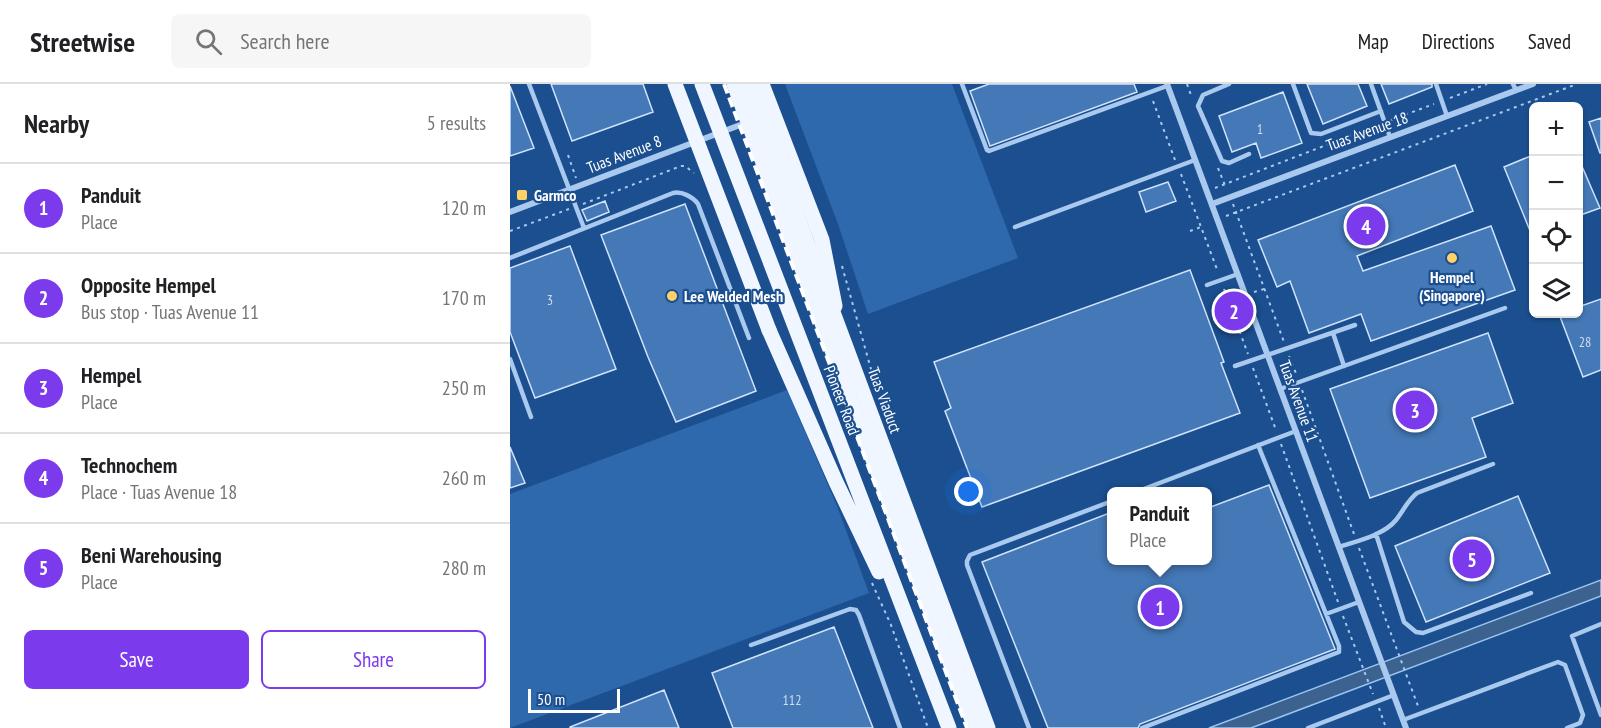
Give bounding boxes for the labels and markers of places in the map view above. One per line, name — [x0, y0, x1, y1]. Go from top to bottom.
place label: Garmco — [534, 185, 576, 205]
marker: Garmco — [515, 188, 529, 202]
pin: 4 — [1346, 204, 1386, 248]
marker: Hempel (Singapore) — [1445, 251, 1459, 265]
place label: Hempel (Singapore) — [1419, 267, 1485, 305]
place label: Lee Welded Mesh — [684, 286, 783, 306]
pin: 2 — [1214, 288, 1254, 334]
marker: Lee Welded Mesh — [665, 289, 679, 303]
pin: 3 — [1396, 388, 1434, 432]
pin: 5 — [1452, 536, 1492, 582]
pin: 1 — [1140, 584, 1180, 630]

